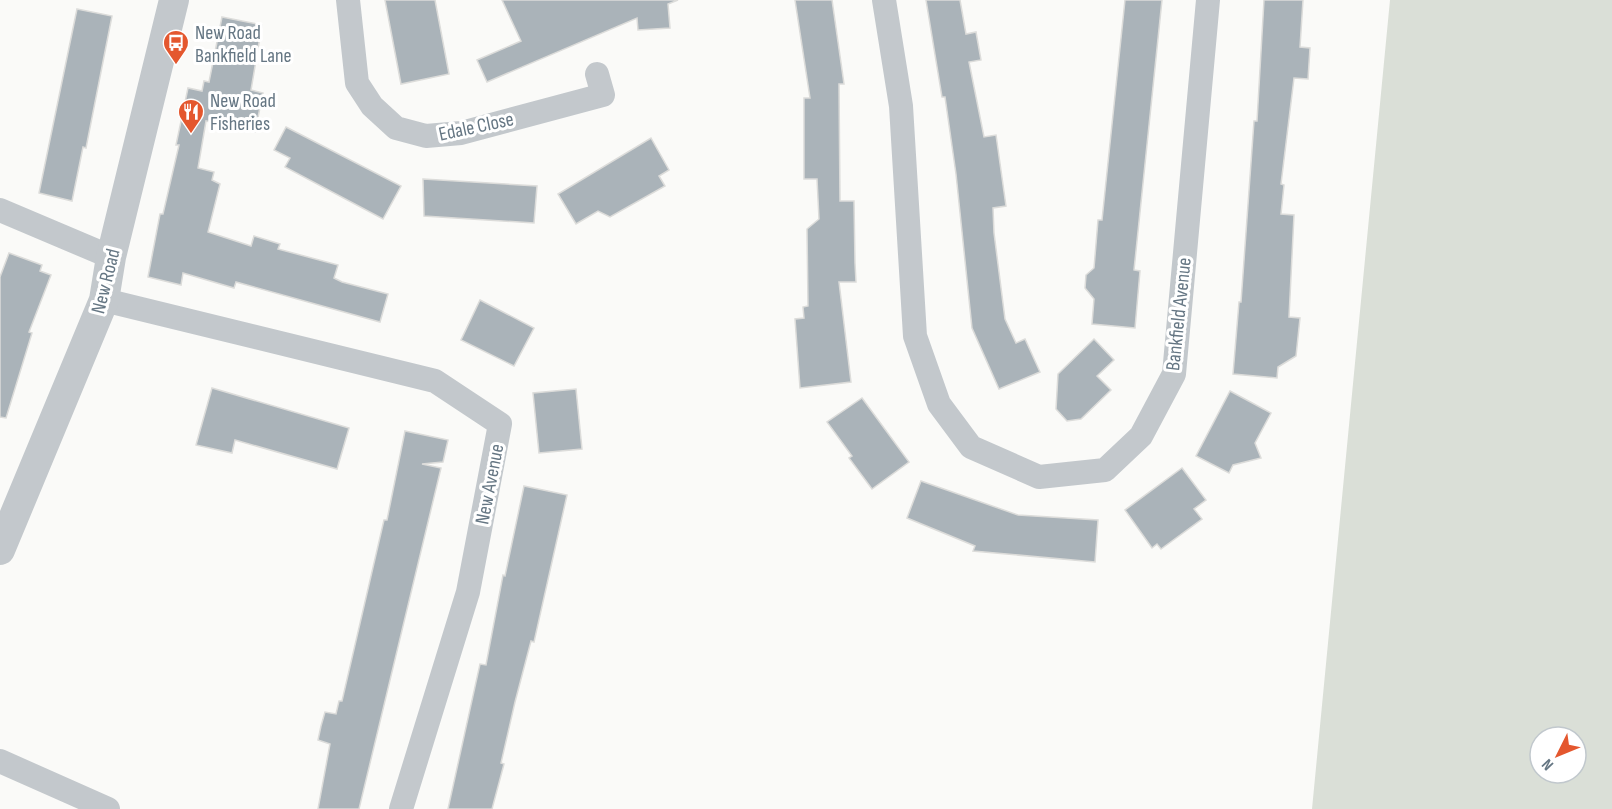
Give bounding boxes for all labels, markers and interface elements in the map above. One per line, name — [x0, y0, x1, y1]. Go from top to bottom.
place label: New Road Bankfield Lane — [195, 21, 292, 68]
bus stop icon: New Road Bankfield Lane — [161, 28, 191, 66]
place label: New Road Fisheries — [210, 89, 276, 136]
restaurant icon: New Road Fisheries — [176, 97, 206, 135]
street label: Edale Close — [437, 107, 516, 147]
street label: New Road — [86, 246, 126, 316]
street label: Bankfield Avenue — [1161, 256, 1197, 372]
street label: New Avenue — [470, 442, 510, 526]
north arrow — [1528, 725, 1588, 785]
text: N — [1538, 755, 1558, 774]

